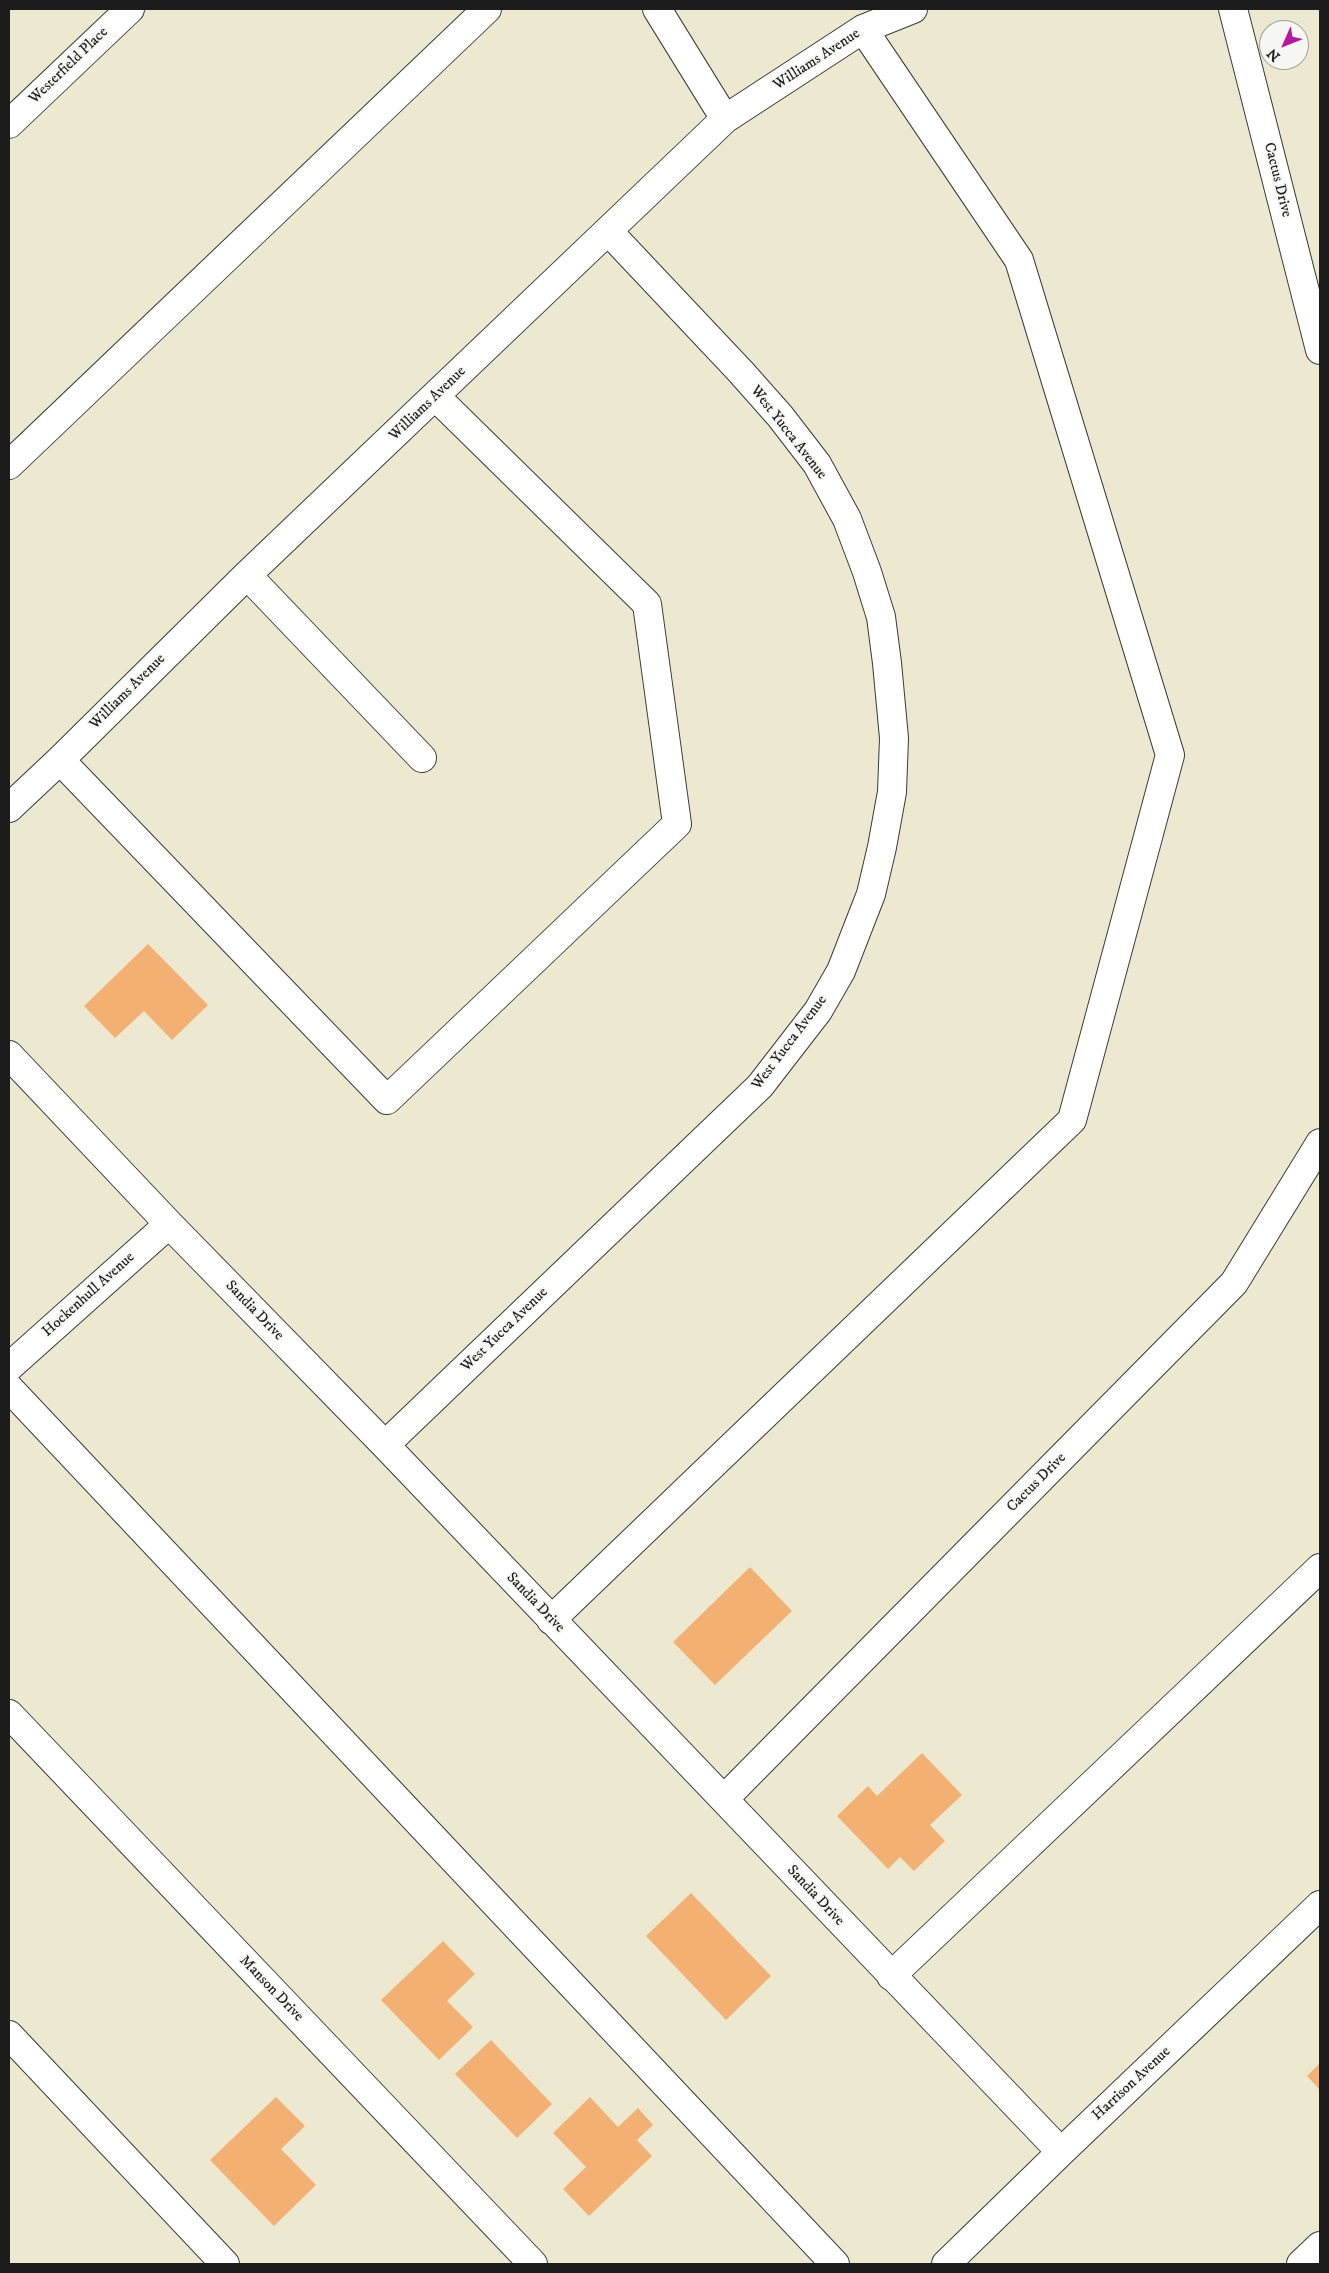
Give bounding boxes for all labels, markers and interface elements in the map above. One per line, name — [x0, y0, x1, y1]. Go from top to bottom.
north arrow — [1259, 20, 1309, 70]
street label: Westerfield Place — [26, 24, 112, 108]
street label: Williams Avenue — [770, 25, 864, 95]
text: N — [1263, 44, 1284, 65]
street label: Cactus Drive — [1259, 141, 1295, 219]
street label: Williams Avenue — [386, 363, 470, 445]
street label: West Yucca Avenue — [746, 383, 830, 483]
street label: Williams Avenue — [86, 650, 170, 734]
street label: West Yucca Avenue — [749, 992, 831, 1094]
street label: Hockenhull Avenue — [39, 1249, 139, 1341]
street label: Sandia Drive — [221, 1277, 287, 1345]
street label: West Yucca Avenue — [458, 1284, 552, 1376]
street label: Cactus Drive — [1004, 1450, 1070, 1516]
street label: Sandia Drive — [502, 1569, 568, 1637]
street label: Sandia Drive — [782, 1862, 848, 1930]
street label: Manson Drive — [235, 1952, 307, 2026]
street label: Harrison Avenue — [1089, 2043, 1175, 2125]

